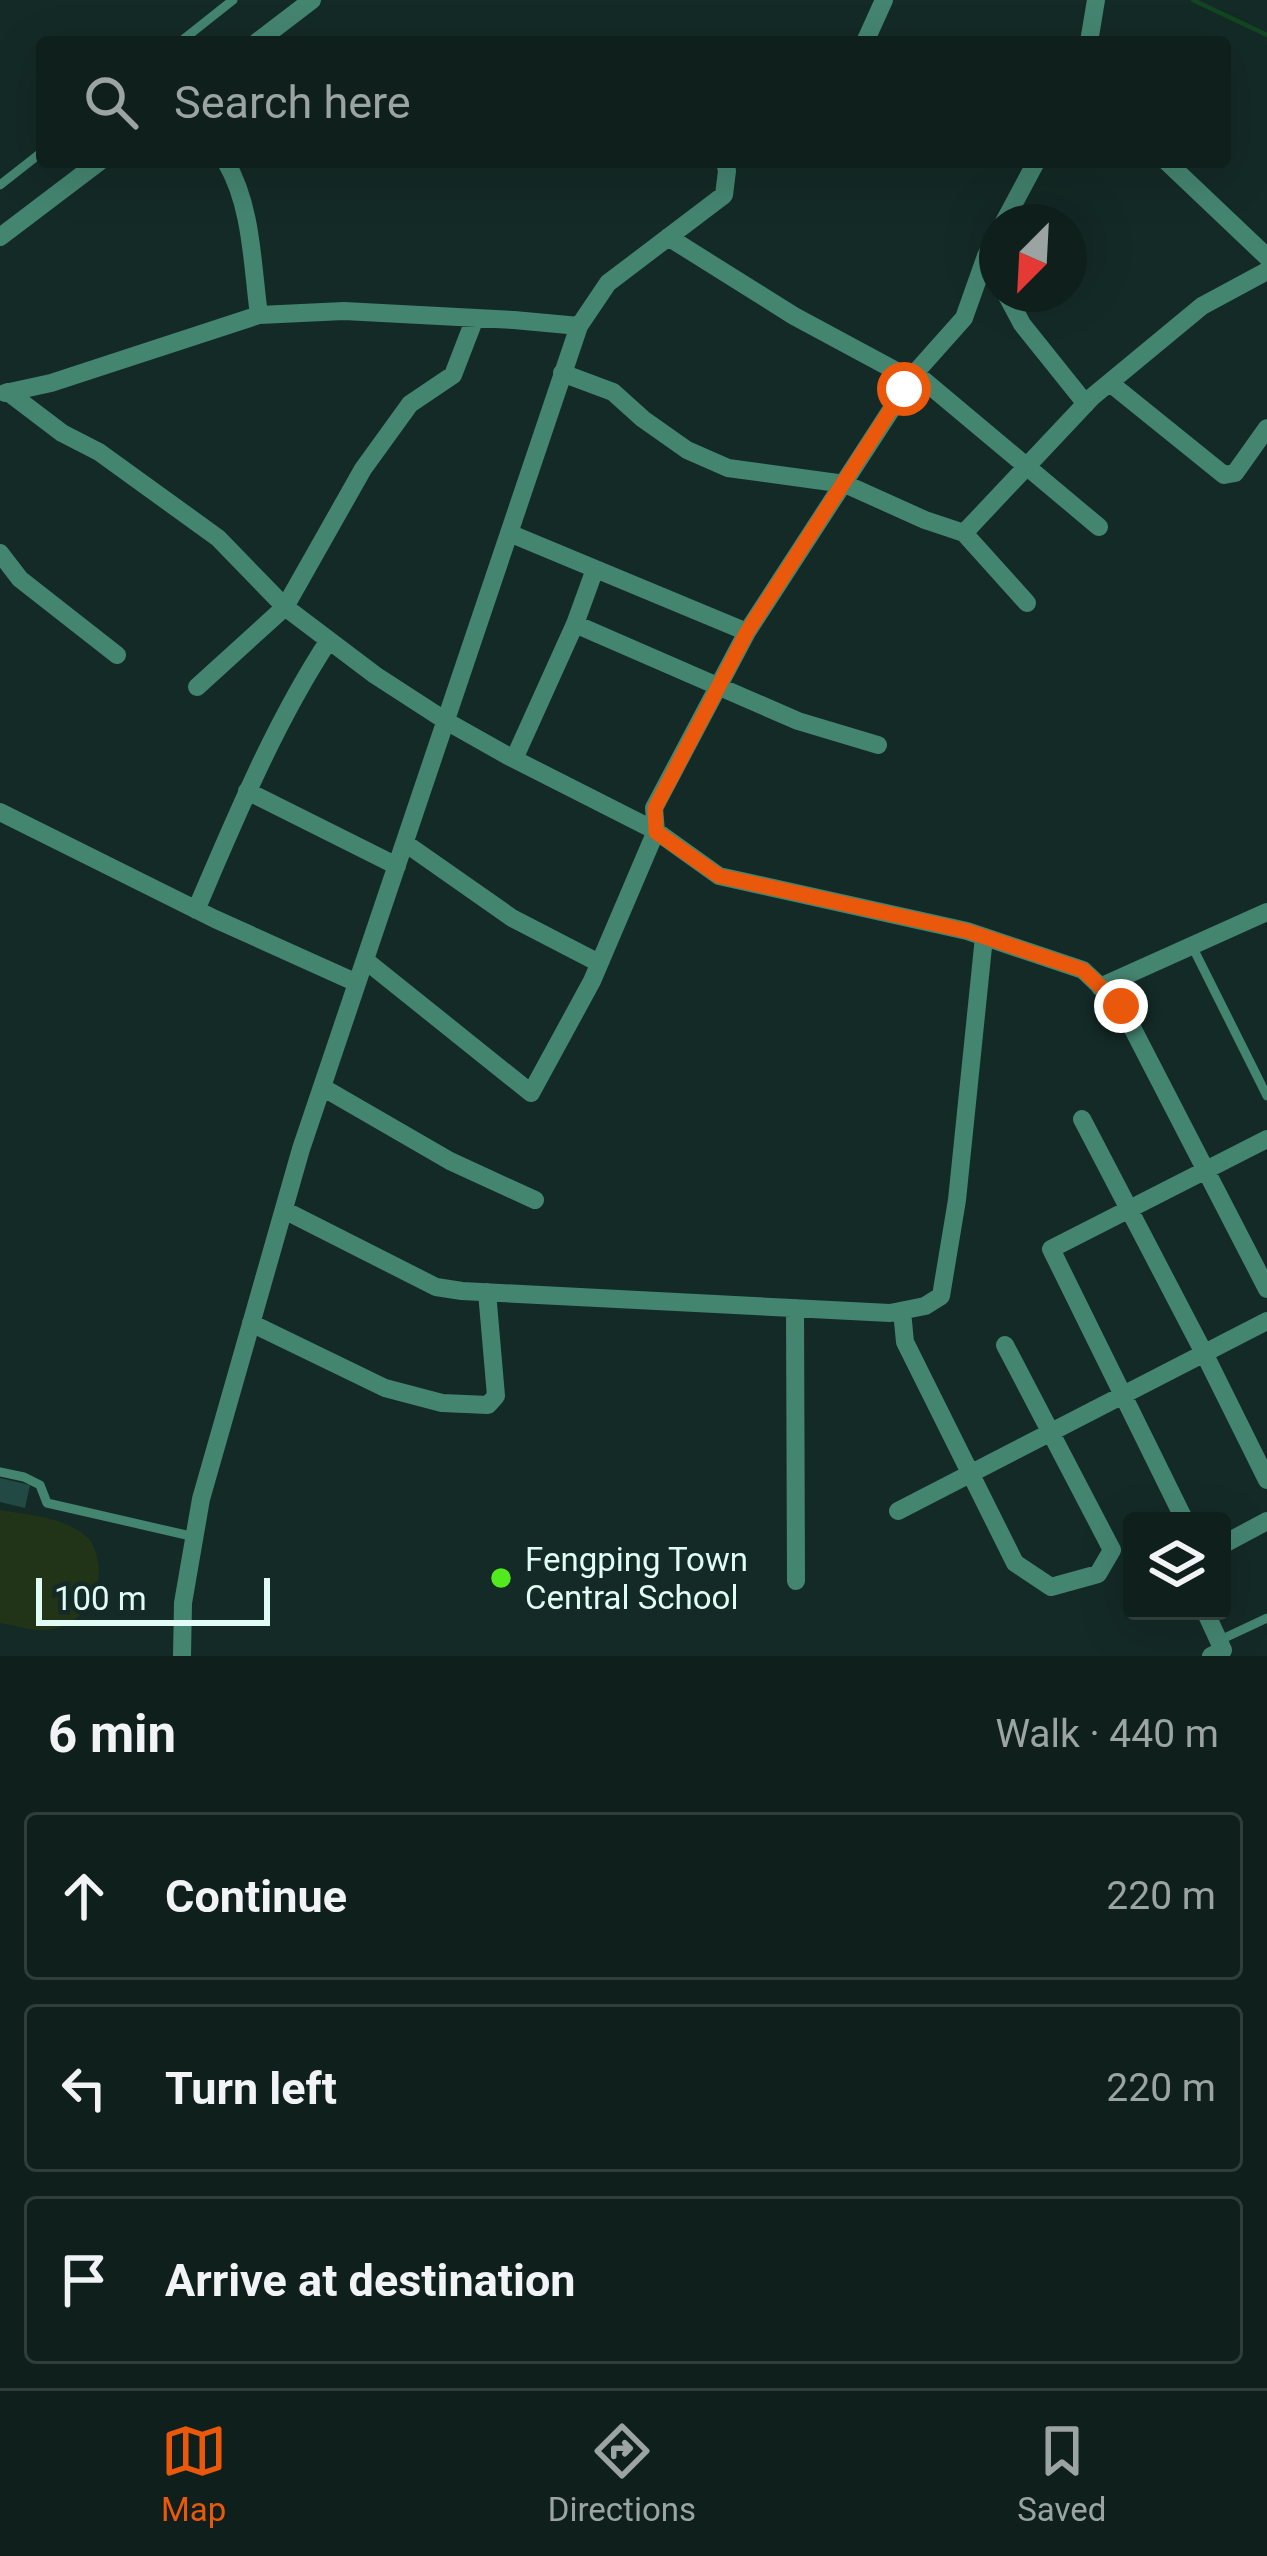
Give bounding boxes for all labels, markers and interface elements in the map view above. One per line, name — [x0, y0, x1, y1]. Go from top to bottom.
search box — [36, 36, 1231, 168]
icon: search — [78, 69, 144, 135]
text: Search here — [174, 76, 411, 129]
north arrow — [979, 204, 1087, 312]
route start — [877, 362, 931, 416]
route end — [1094, 979, 1148, 1033]
map controls — [1123, 1512, 1231, 1620]
button: layers — [1123, 1512, 1231, 1620]
place label: Fengping Town Central School — [525, 1540, 748, 1617]
marker: Fengping Town Central School — [488, 1565, 514, 1591]
scale bar — [36, 1572, 270, 1625]
text: 100 m — [54, 1579, 147, 1618]
text: 6 min — [48, 1705, 176, 1764]
text: Walk · 440 m — [995, 1711, 1219, 1757]
icon: ahead — [51, 1863, 117, 1929]
text: Continue — [165, 1870, 347, 1923]
text: 220 m — [1106, 1873, 1216, 1919]
icon: left — [51, 2055, 117, 2121]
text: Turn left — [165, 2062, 337, 2115]
text: 220 m — [1106, 2065, 1216, 2111]
icon: arrive — [51, 2247, 117, 2313]
text: Arrive at destination — [165, 2254, 576, 2307]
tab: Map — [161, 2418, 227, 2529]
tab: Directions — [548, 2418, 696, 2529]
tab: Saved — [1017, 2418, 1106, 2529]

